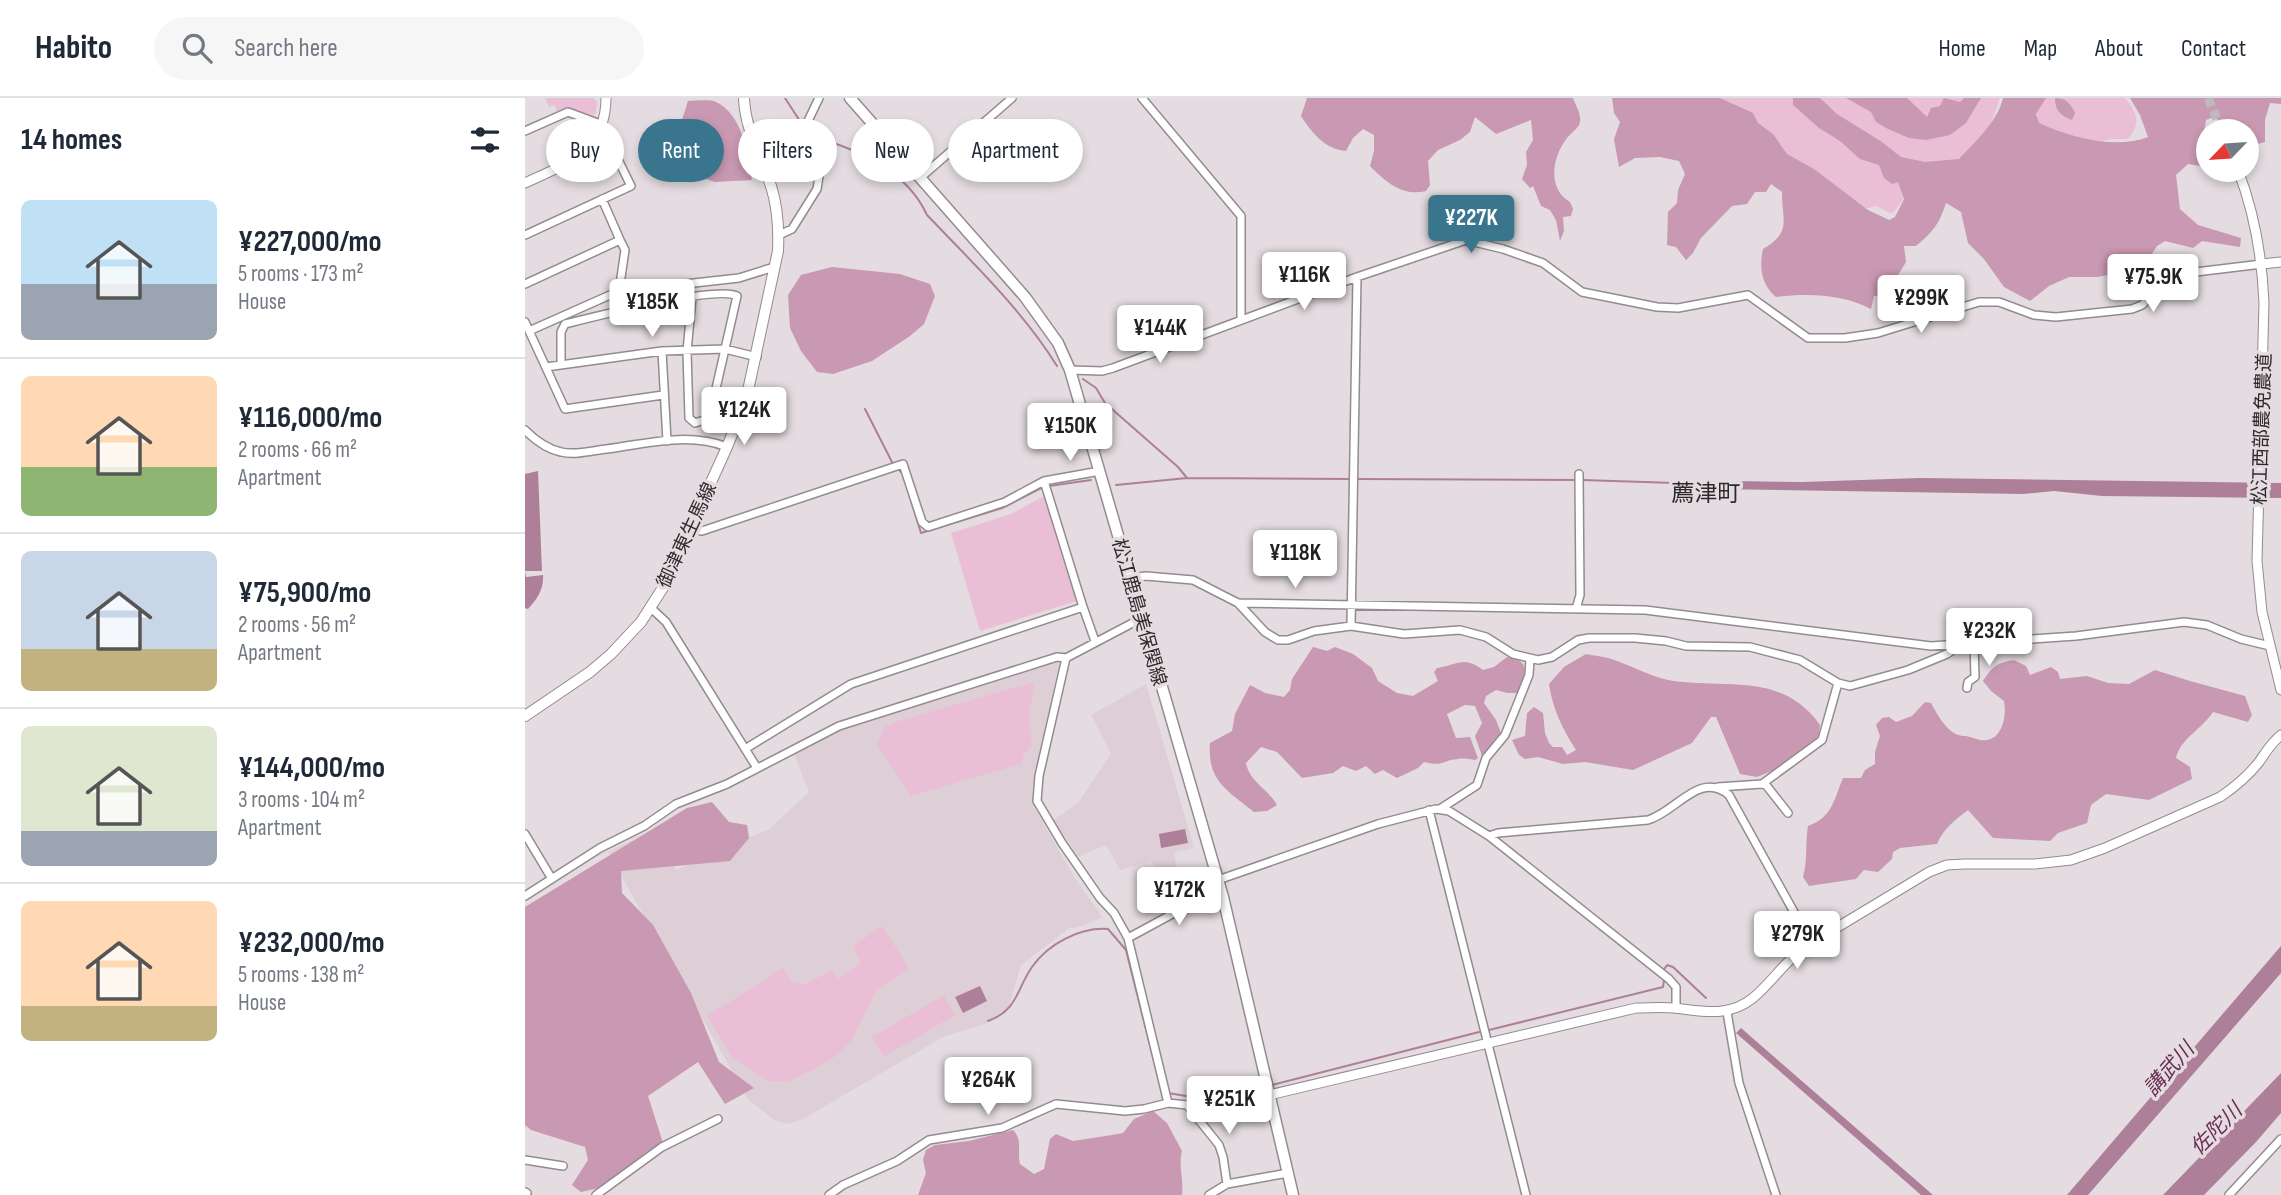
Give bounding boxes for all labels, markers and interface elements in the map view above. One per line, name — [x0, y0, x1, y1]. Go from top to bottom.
search box — [154, 17, 644, 80]
text: Habito — [35, 28, 112, 68]
icon: search — [178, 29, 216, 67]
text: Search here — [234, 33, 338, 64]
text: Home — [1938, 34, 1986, 63]
text: Map — [2024, 34, 2057, 63]
text: About — [2095, 34, 2143, 63]
text: Contact — [2181, 34, 2246, 63]
chip: Buy — [546, 119, 624, 182]
chip: Rent — [638, 119, 724, 182]
chip: Filters — [738, 119, 837, 182]
chip: New — [851, 119, 934, 182]
chip: Apartment — [948, 119, 1083, 182]
north arrow — [2196, 119, 2259, 182]
map controls — [2196, 119, 2259, 182]
icon: filters — [466, 121, 504, 159]
text: 14 homes — [21, 122, 122, 158]
pin: ¥227K — [1422, 195, 1520, 255]
text: ¥227K — [1444, 204, 1498, 232]
text: ¥227,000/mo — [238, 224, 381, 260]
icon: home — [77, 228, 161, 312]
pin: ¥116K — [1255, 252, 1353, 312]
pin: ¥75.9K — [2096, 254, 2210, 314]
text: 5 rooms · 173 m² — [238, 260, 364, 288]
text: ¥116K — [1278, 261, 1330, 289]
text: ¥75.9K — [2123, 263, 2183, 291]
pin: ¥299K — [1872, 275, 1970, 335]
pin: ¥185K — [603, 280, 701, 339]
text: ¥299K — [1893, 284, 1949, 312]
text: House — [238, 288, 286, 316]
text: ¥185K — [625, 288, 679, 316]
pin: ¥144K — [1111, 306, 1209, 365]
text: ¥144K — [1133, 314, 1187, 342]
street label: 松江西部農免農道 — [2248, 353, 2277, 505]
pin: ¥124K — [695, 388, 793, 447]
text: ¥124K — [717, 396, 771, 424]
text: ¥116,000/mo — [238, 400, 382, 436]
icon: home — [77, 404, 161, 488]
pin: ¥150K — [1021, 404, 1119, 463]
text: ¥150K — [1043, 412, 1097, 440]
text: 2 rooms · 66 m² — [238, 436, 357, 464]
text: Apartment — [238, 464, 322, 492]
street label: 御津東生馬線 — [653, 479, 722, 592]
district label: 薦津町 — [1672, 480, 1741, 508]
pin: ¥118K — [1246, 531, 1344, 590]
street label: 松江鹿島美保関線 — [1107, 536, 1171, 689]
text: ¥118K — [1269, 539, 1321, 567]
text: ¥75,900/mo — [238, 575, 371, 611]
icon: home — [77, 579, 161, 663]
pin: ¥232K — [1940, 608, 2038, 668]
text: 2 rooms · 56 m² — [238, 611, 356, 639]
text: ¥232K — [1962, 617, 2016, 645]
text: Apartment — [238, 639, 322, 667]
text: ¥144,000/mo — [238, 750, 385, 786]
icon: home — [77, 754, 161, 838]
text: 3 rooms · 104 m² — [238, 786, 365, 814]
text: Apartment — [238, 814, 322, 842]
pin: ¥172K — [1130, 868, 1228, 927]
text: ¥172K — [1153, 876, 1205, 904]
pin: ¥279K — [1748, 912, 1846, 971]
text: ¥279K — [1770, 920, 1824, 948]
text: ¥232,000/mo — [238, 925, 385, 961]
icon: home — [77, 929, 161, 1013]
text: 5 rooms · 138 m² — [238, 961, 364, 989]
text: House — [238, 989, 286, 1017]
water label: 講武川 — [2139, 1036, 2201, 1101]
pin: ¥264K — [939, 1058, 1037, 1117]
text: ¥264K — [961, 1066, 1015, 1094]
pin: ¥251K — [1180, 1076, 1278, 1136]
text: ¥251K — [1203, 1085, 1255, 1113]
water label: 佐陀川 — [2185, 1097, 2249, 1160]

